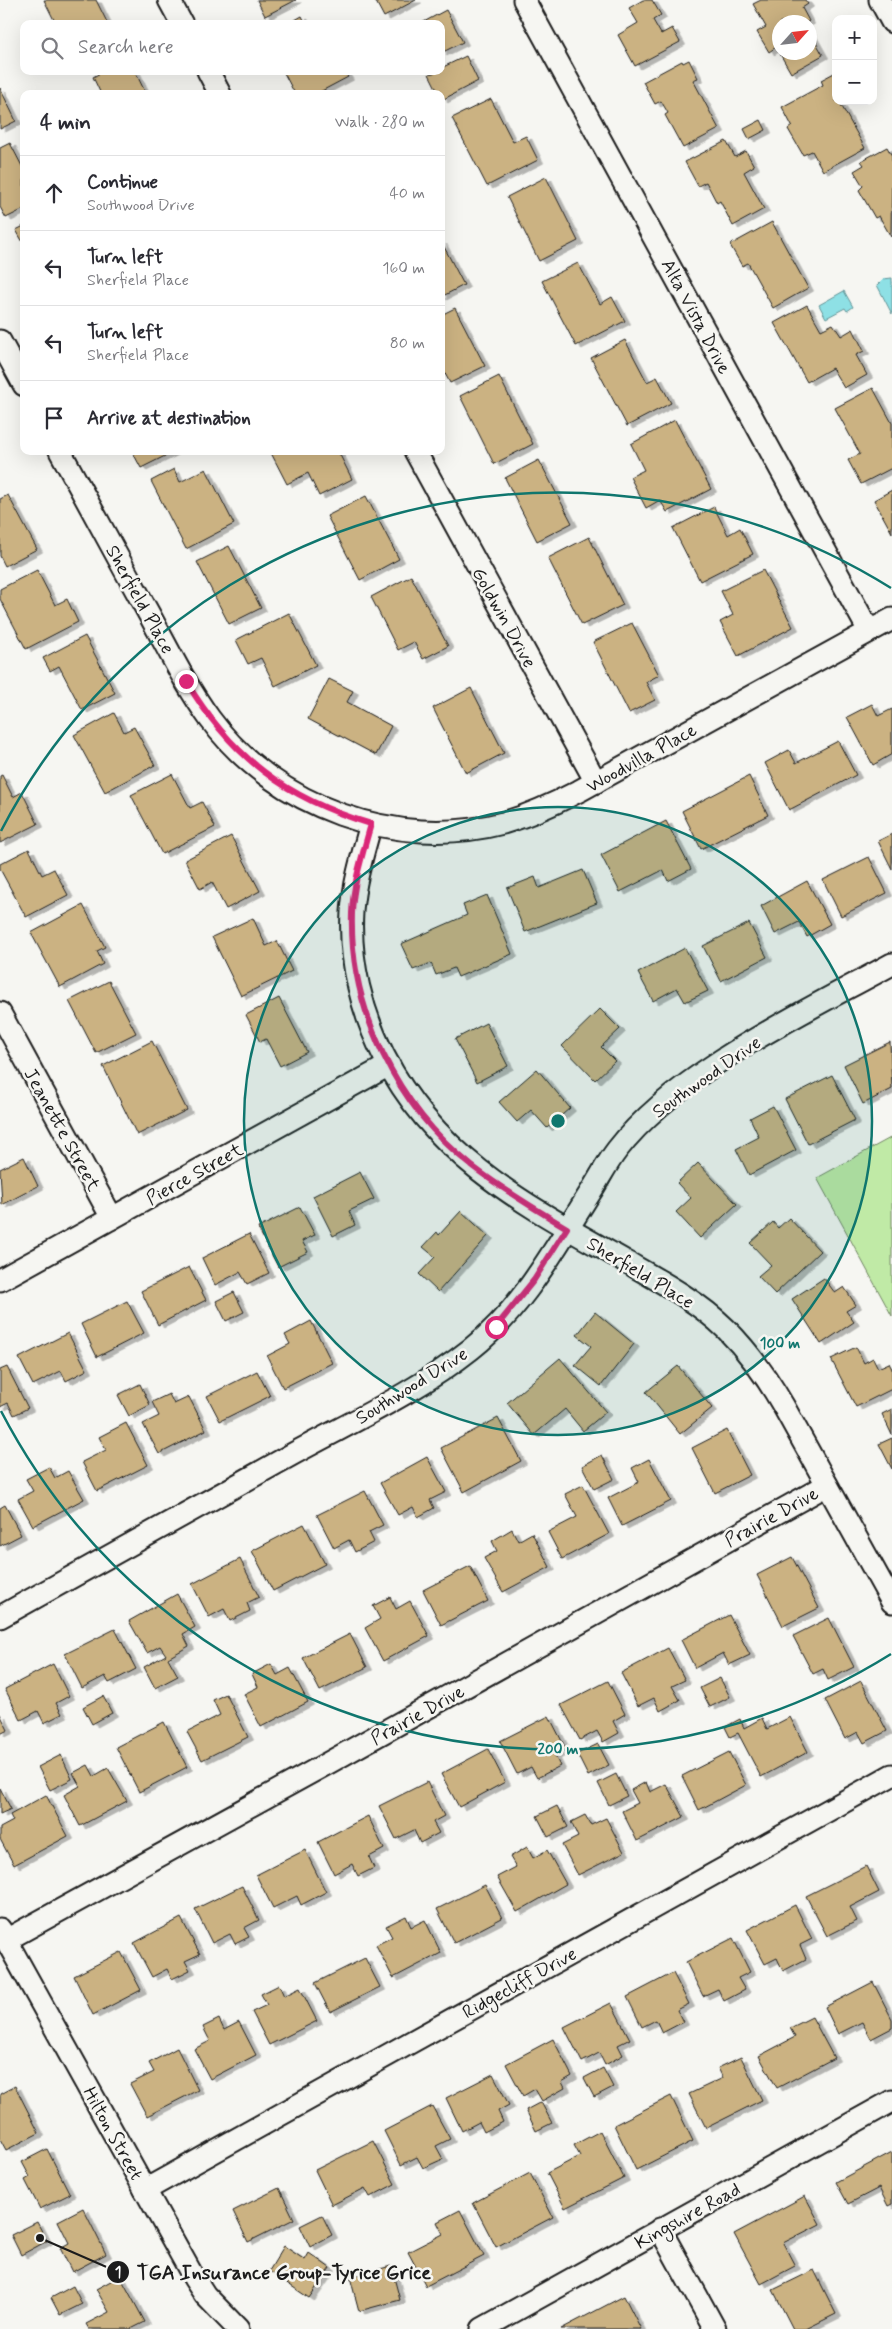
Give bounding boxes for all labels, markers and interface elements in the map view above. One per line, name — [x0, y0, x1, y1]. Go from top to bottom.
north arrow — [772, 15, 817, 60]
map controls — [832, 15, 877, 105]
button: + — [832, 15, 877, 60]
search box — [20, 20, 445, 75]
icon: search — [38, 34, 66, 62]
text: Search here — [78, 35, 174, 60]
button: − — [832, 60, 877, 105]
text: 4 min — [40, 109, 91, 137]
text: Walk · 280 m — [335, 112, 425, 133]
text: Continue — [87, 170, 158, 195]
icon: ahead — [40, 179, 68, 207]
text: 40 m — [389, 183, 425, 204]
text: Southwood Drive — [87, 195, 195, 216]
text: Turn left — [87, 245, 163, 270]
icon: left — [40, 254, 68, 282]
street label: Alta Vista Drive — [655, 255, 737, 379]
text: 160 m — [382, 258, 425, 279]
text: Sherfield Place — [87, 270, 189, 291]
text: Turn left — [87, 320, 163, 345]
icon: left — [40, 329, 68, 357]
text: 80 m — [390, 333, 425, 354]
text: Sherfield Place — [87, 345, 189, 366]
icon: arrive — [40, 404, 68, 432]
text: Arrive at destination — [87, 406, 251, 431]
street label: Sherfield Place — [99, 541, 180, 659]
street label: Goldwin Drive — [466, 563, 542, 673]
route end — [175, 670, 198, 693]
street label: Woodvilla Place — [582, 718, 702, 799]
street label: Southwood Drive — [647, 1030, 766, 1124]
street label: Jeanette Street — [18, 1064, 106, 1196]
centre of rings — [549, 1112, 567, 1130]
street label: Pierce Street — [142, 1137, 248, 1211]
street label: Sherfield Place — [582, 1231, 699, 1315]
route start — [485, 1316, 508, 1339]
text: 100 m — [760, 1334, 800, 1354]
street label: Southwood Drive — [351, 1342, 473, 1431]
street label: Prairie Drive — [720, 1481, 823, 1553]
street label: Prairie Drive — [366, 1679, 469, 1751]
text: 200 m — [538, 1740, 579, 1760]
street label: Ridgecliff Drive — [458, 1942, 582, 2027]
street label: Hilton Street — [77, 2082, 149, 2185]
street label: Kingshire Road — [630, 2177, 746, 2257]
callout: TGA Insurance Group-Tyrice Grice — [105, 2254, 438, 2289]
text: TGA Insurance Group-Tyrice Grice — [137, 2260, 431, 2287]
text: 1 — [115, 2263, 121, 2283]

